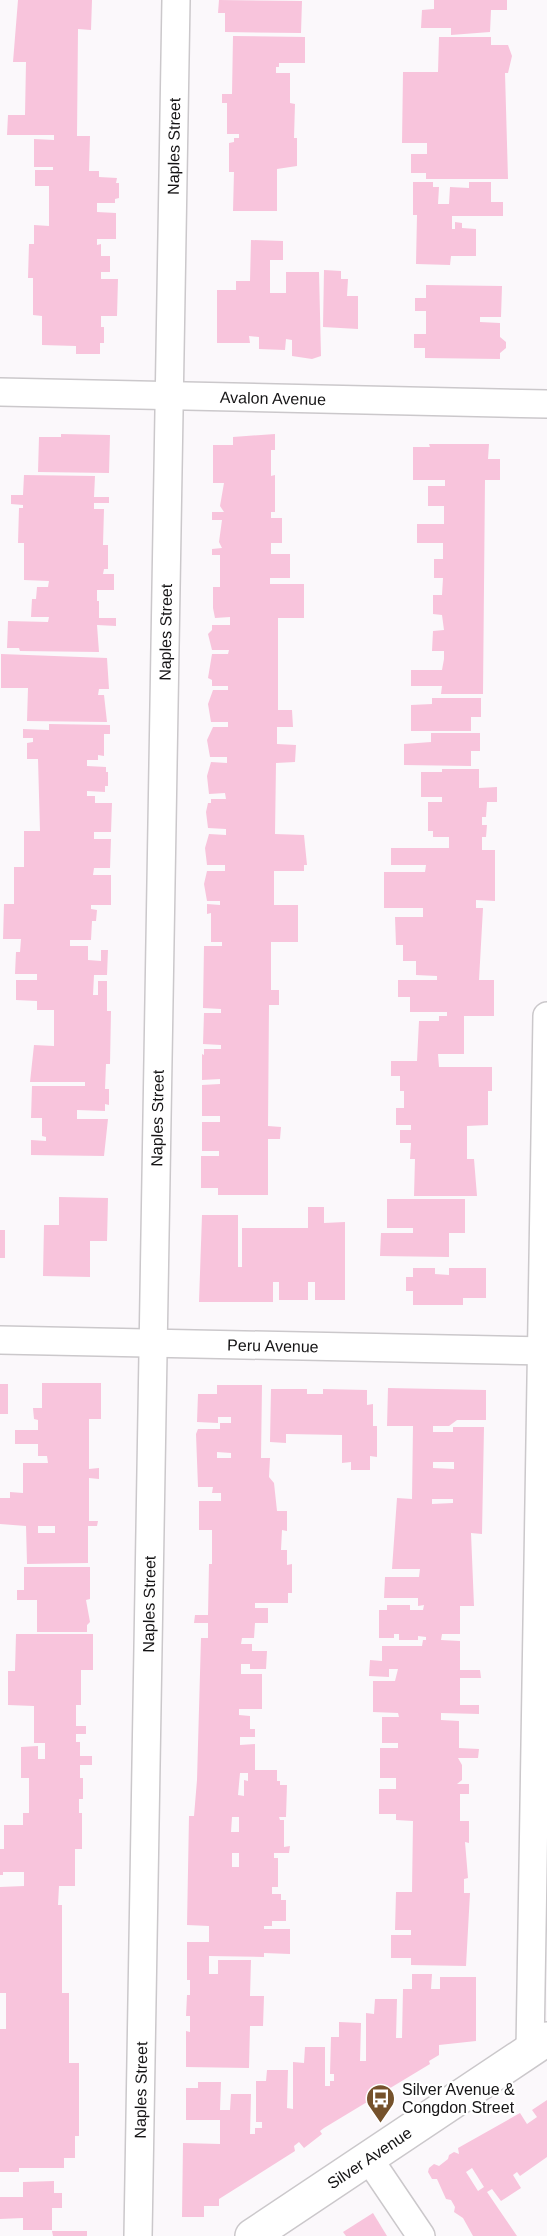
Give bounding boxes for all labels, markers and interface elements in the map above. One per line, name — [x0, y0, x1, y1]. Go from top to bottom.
street label: Naples Street — [164, 97, 183, 195]
street label: Avalon Avenue — [220, 388, 326, 408]
street label: Naples Street — [156, 583, 175, 681]
street label: Naples Street — [148, 1069, 166, 1167]
street label: Peru Avenue — [227, 1336, 319, 1355]
street label: Naples Street — [139, 1555, 158, 1653]
street label: Naples Street — [131, 2041, 150, 2139]
place label: Silver Avenue & Congdon Street — [402, 2081, 515, 2116]
bus stop icon: Silver Avenue & Congdon Street — [365, 2082, 397, 2124]
street label: Silver Avenue — [324, 2123, 415, 2192]

